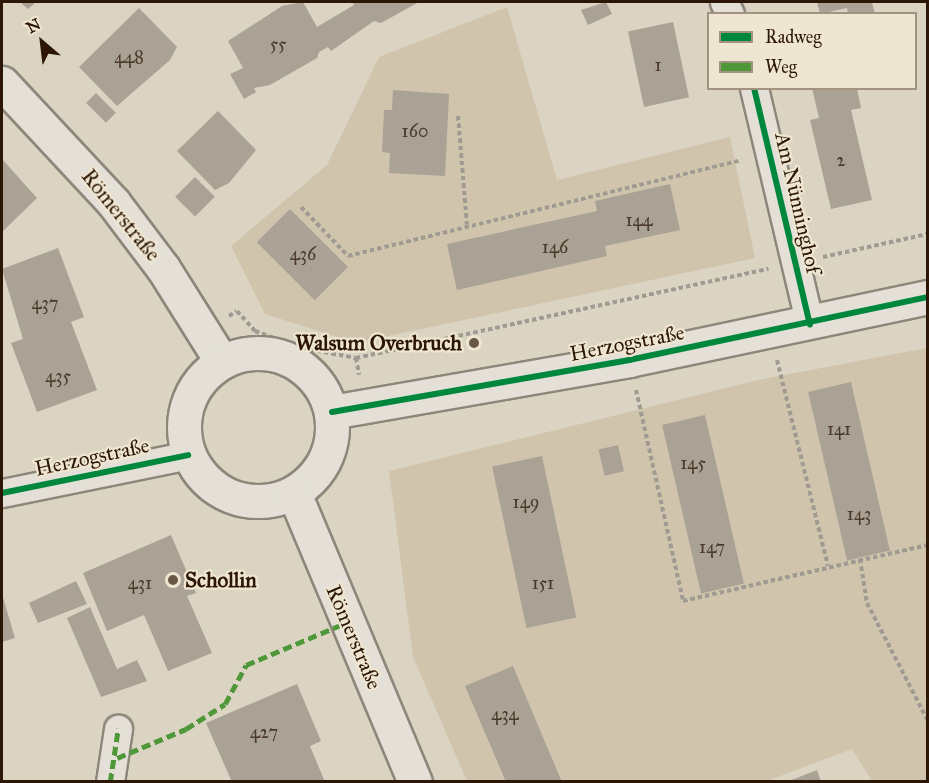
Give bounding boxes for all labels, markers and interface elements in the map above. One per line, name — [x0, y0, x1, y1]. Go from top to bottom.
north arrow — [12, 12, 72, 72]
legend — [707, 12, 917, 90]
text: N — [23, 14, 44, 37]
text: Radweg — [765, 26, 822, 48]
house number: 55 — [270, 33, 286, 55]
house number: 448 — [114, 46, 144, 68]
house number: 1 — [654, 54, 662, 76]
text: Weg — [765, 56, 797, 78]
house number: 160 — [402, 120, 428, 142]
street label: Am Nünninghof — [770, 130, 826, 276]
house number: 2 — [837, 149, 845, 171]
street label: Römerstraße — [76, 164, 166, 266]
house number: 144 — [625, 209, 653, 231]
house number: 146 — [542, 236, 568, 258]
house number: 436 — [290, 243, 316, 265]
house number: 437 — [32, 292, 58, 314]
street label: Herzogstraße — [568, 320, 686, 366]
place label: Walsum Overbruch — [295, 330, 462, 356]
marker: Walsum Overbruch — [467, 336, 481, 350]
house number: 435 — [45, 365, 71, 387]
house number: 141 — [827, 418, 851, 440]
street label: Herzogstraße — [33, 433, 151, 481]
house number: 145 — [680, 452, 706, 474]
house number: 149 — [513, 491, 539, 513]
house number: 143 — [847, 503, 871, 525]
house number: 147 — [699, 536, 725, 558]
place label: Schollin — [185, 567, 257, 593]
house number: 431 — [128, 572, 152, 594]
house number: 151 — [532, 572, 554, 594]
marker: Schollin — [166, 573, 180, 587]
street label: Römerstraße — [321, 581, 387, 693]
house number: 434 — [491, 703, 519, 725]
house number: 427 — [250, 721, 278, 743]

